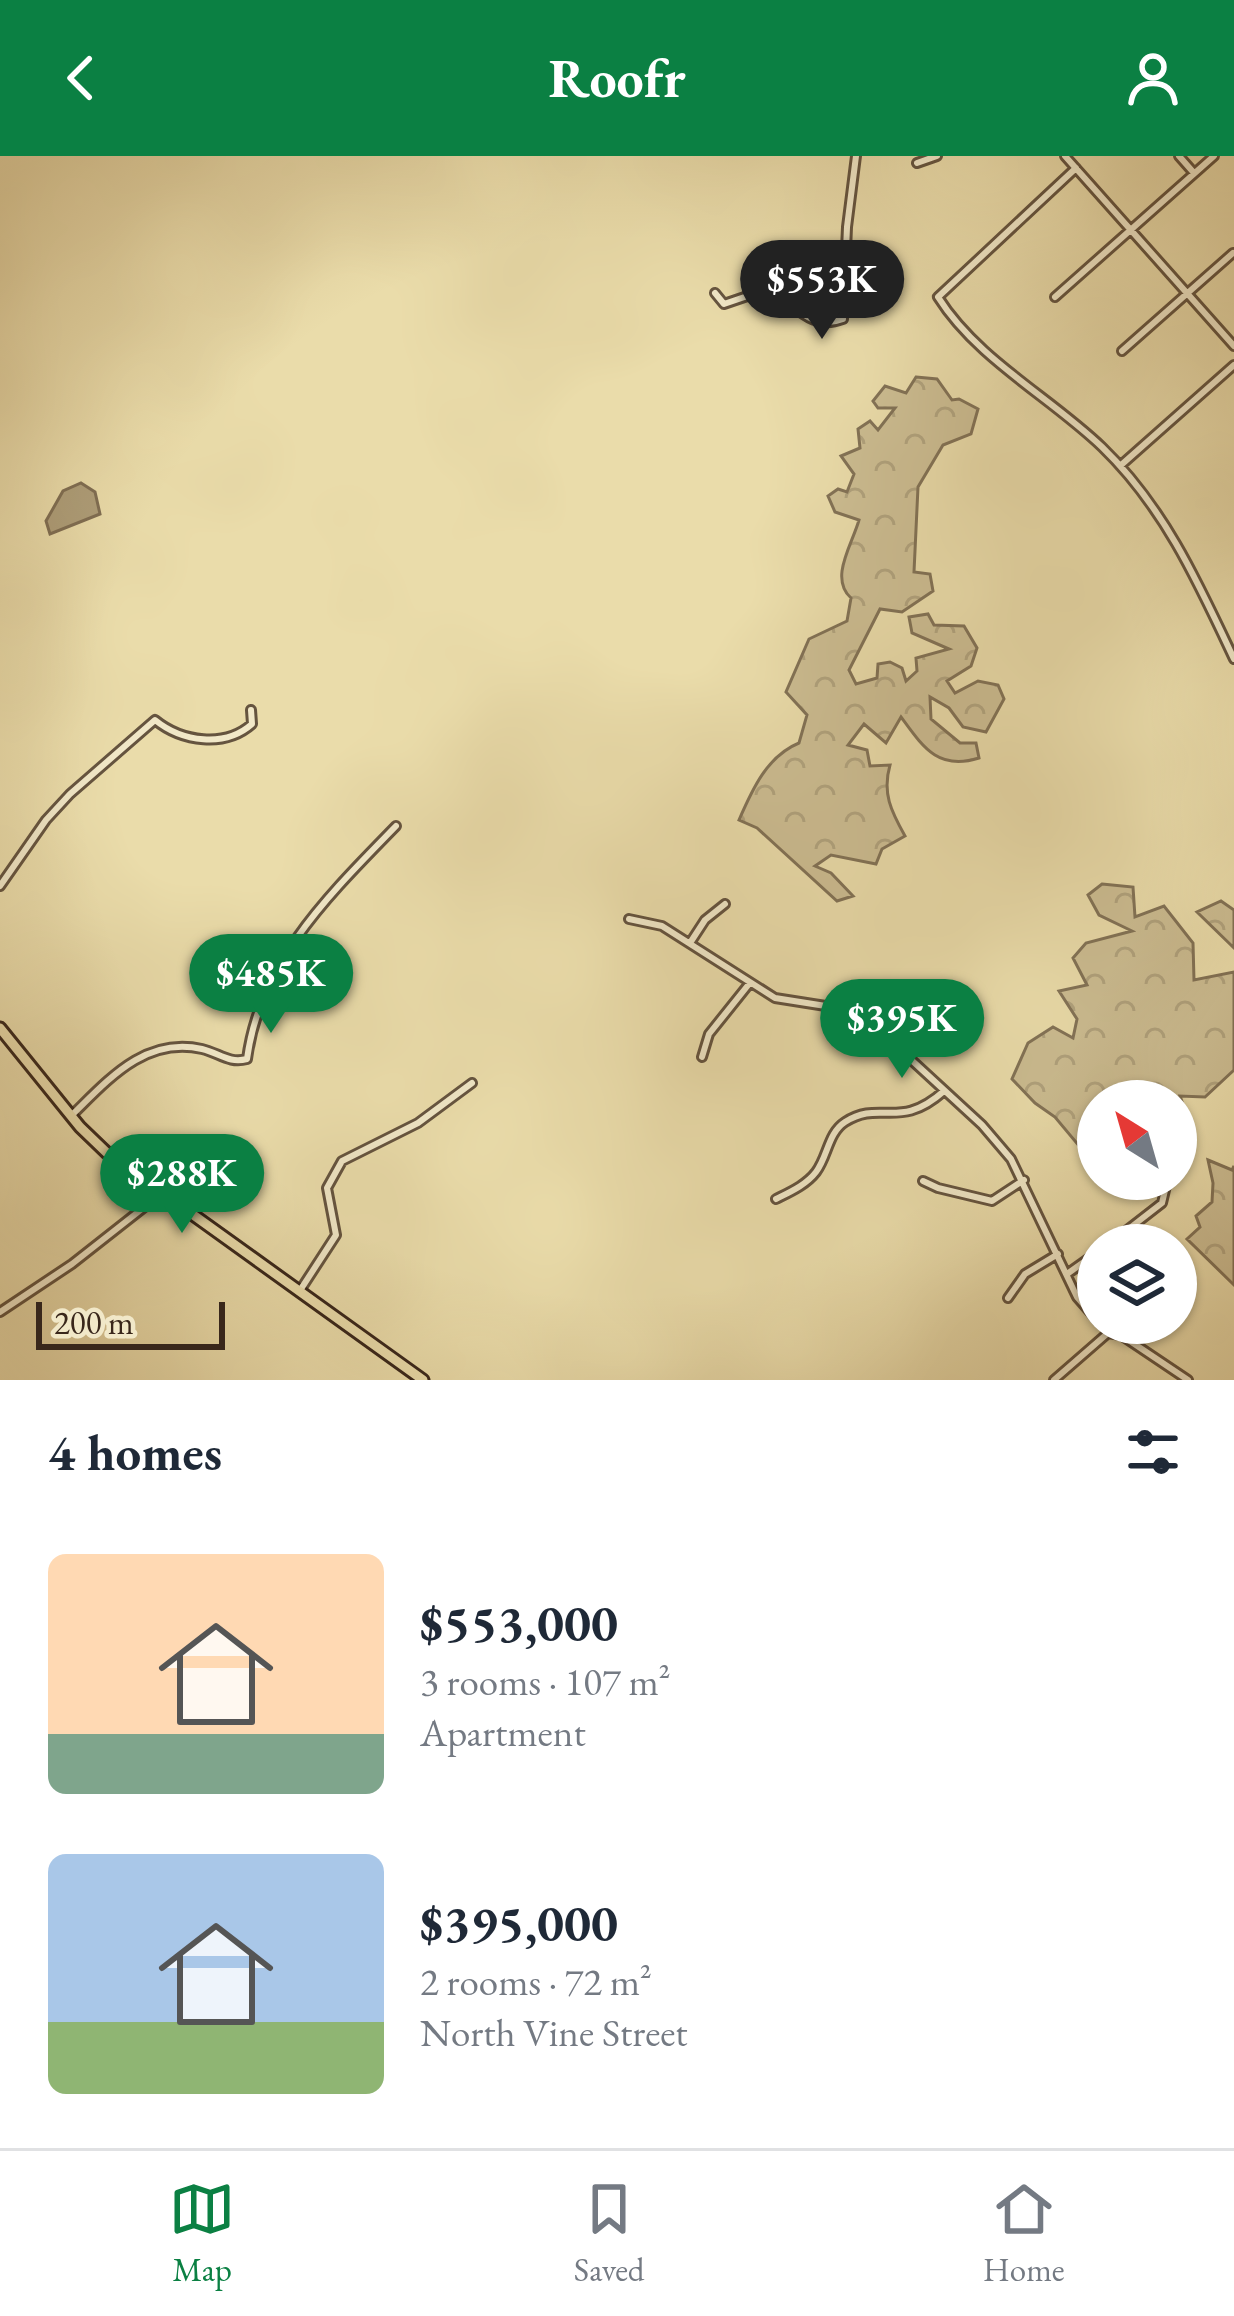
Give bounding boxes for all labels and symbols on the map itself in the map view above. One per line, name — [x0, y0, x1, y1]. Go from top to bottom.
pin: $553K — [738, 240, 906, 342]
pin: $485K — [187, 934, 355, 1036]
pin: $395K — [818, 979, 986, 1081]
north arrow — [1077, 1080, 1197, 1200]
pin: $288K — [98, 1134, 266, 1236]
scale bar — [36, 1296, 225, 1349]

